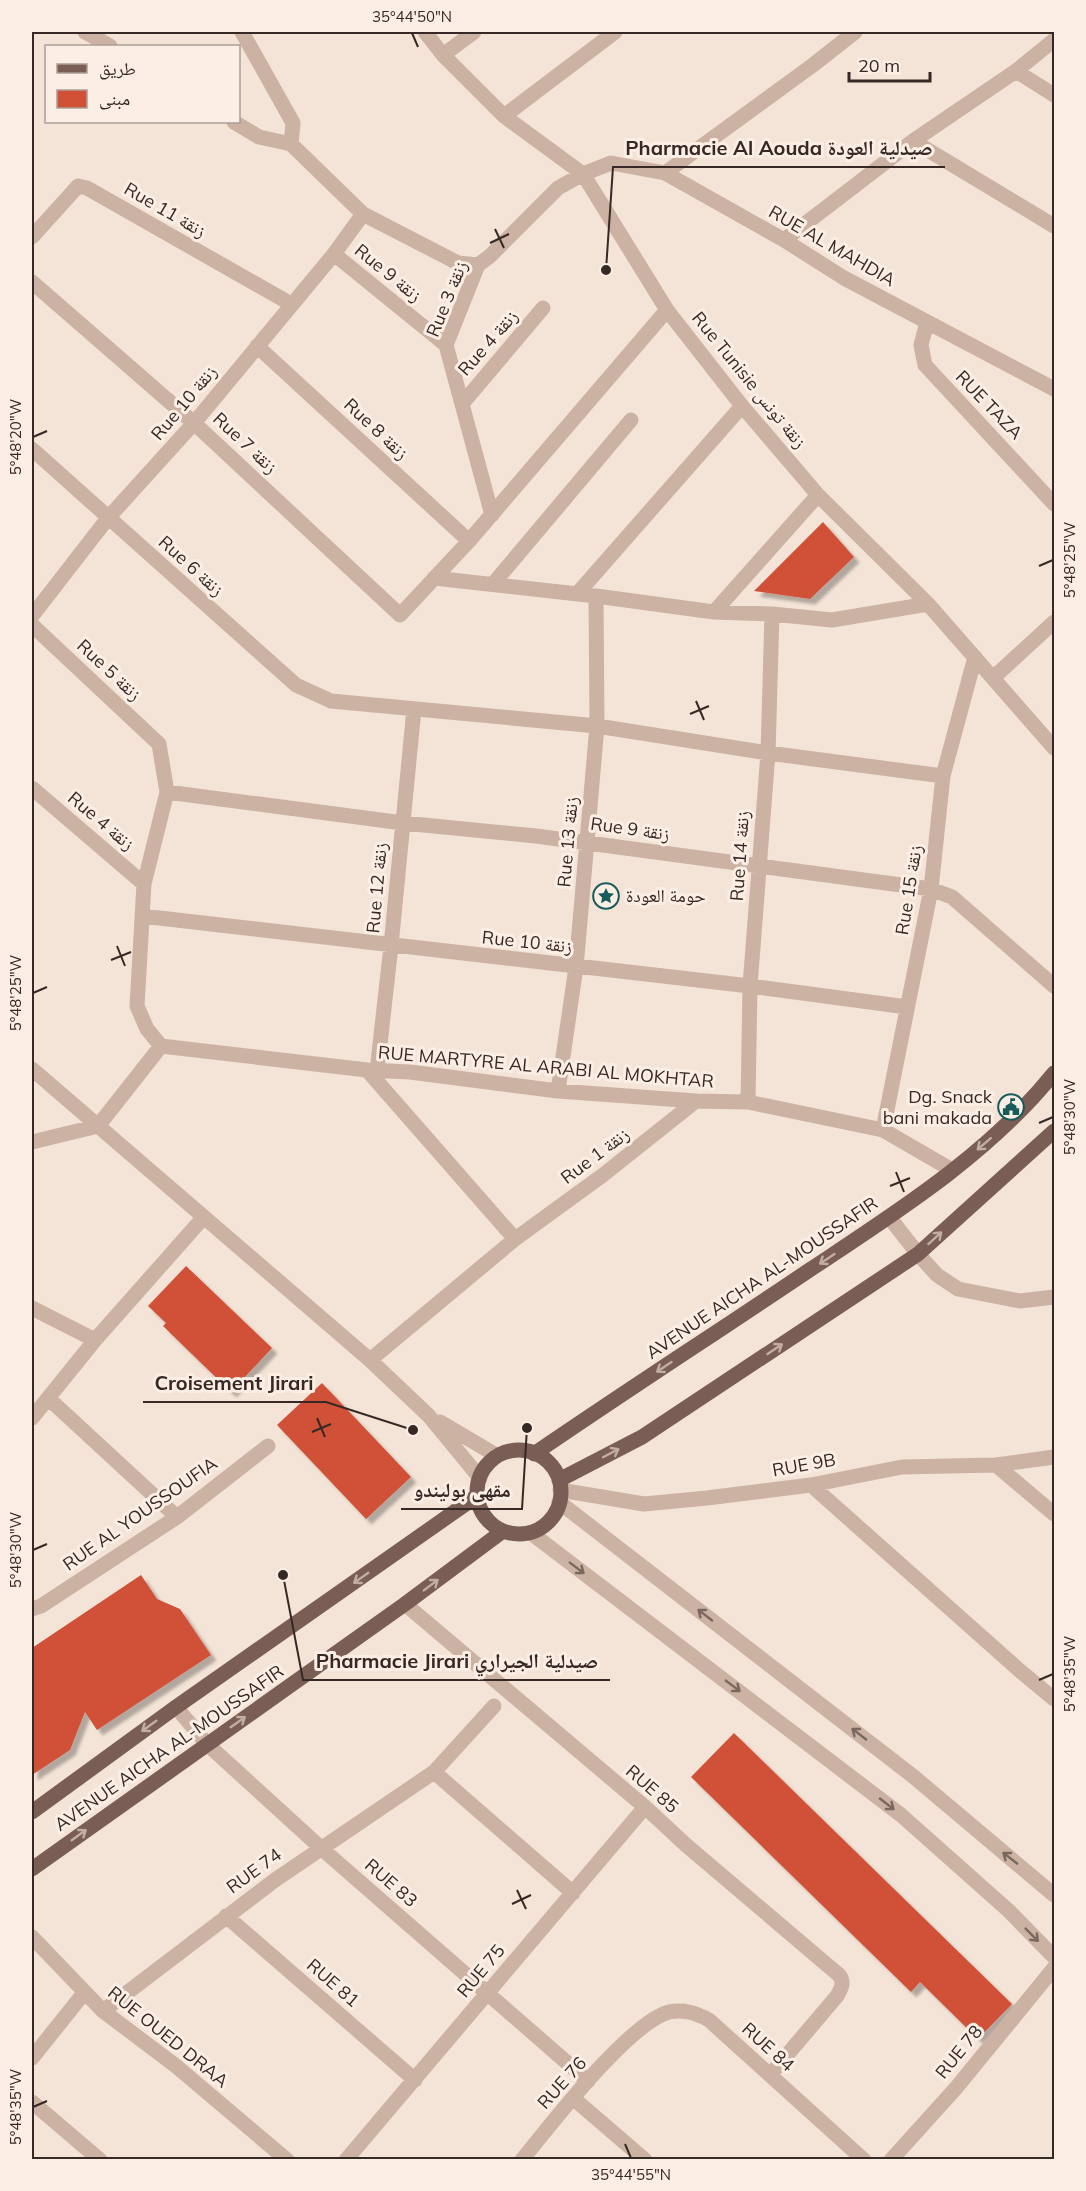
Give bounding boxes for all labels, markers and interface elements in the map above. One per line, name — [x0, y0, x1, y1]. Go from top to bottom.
text: 35°44'50"N — [372, 7, 452, 26]
legend — [45, 45, 240, 123]
scale bar — [849, 45, 930, 83]
text: 20 m — [858, 54, 900, 77]
text: طريق — [99, 57, 136, 80]
text: مبنى — [99, 87, 130, 110]
callout: Pharmacie Al Aouda صيدلية العودة — [613, 129, 945, 167]
text: Pharmacie Al Aouda صيدلية العودة — [625, 135, 933, 160]
street label: Rue 11 زنقة — [120, 177, 210, 242]
street label: RUE AL MAHDIA — [765, 200, 900, 291]
street label: Rue 9 زنقة — [350, 239, 427, 307]
street label: Rue 3 زنقة — [421, 257, 472, 340]
street label: Rue 4 زنقة — [453, 305, 523, 380]
street label: Rue Tunisie زنقة تونس — [687, 307, 812, 453]
street label: Rue 10 زنقة — [146, 361, 222, 445]
street label: RUE TAZA — [951, 365, 1028, 444]
street label: Rue 8 زنقة — [339, 393, 413, 464]
text: 5°48'20"W — [6, 398, 25, 475]
street label: Rue 7 زنقة — [208, 407, 282, 478]
text: 5°48'25"W — [1060, 521, 1079, 598]
street label: Rue 6 زنقة — [154, 530, 229, 601]
street label: Rue 5 زنقة — [72, 634, 146, 705]
street label: Rue 4 زنقة — [63, 786, 139, 855]
street label: Rue 13 زنقة — [552, 796, 583, 888]
street label: Rue 14 زنقة — [725, 810, 754, 902]
street label: Rue 9 زنقة — [589, 812, 671, 845]
street label: Rue 12 زنقة — [361, 842, 392, 934]
street label: Rue 15 زنقة — [890, 843, 927, 936]
place icon: حومة العودة — [591, 881, 621, 911]
place label: حومة العودة — [626, 884, 706, 907]
street label: Rue 10 زنقة — [481, 925, 573, 958]
text: 5°48'25"W — [6, 954, 25, 1031]
street label: RUE MARTYRE AL ARABI AL MOKHTAR — [377, 1040, 715, 1093]
text: 5°48'30"W — [1060, 1078, 1079, 1155]
place label: Dg. Snack bani makada — [883, 1085, 993, 1129]
public building icon: Dg. Snack bani makada — [996, 1092, 1026, 1122]
street label: Rue 1 زنقة — [556, 1122, 634, 1189]
one-way arrow — [977, 1137, 992, 1151]
street label: AVENUE AICHA AL-MOUSSAFIR — [641, 1191, 882, 1364]
one-way arrow — [928, 1231, 943, 1245]
one-way arrow — [819, 1253, 835, 1265]
one-way arrow — [766, 1343, 783, 1355]
one-way arrow — [656, 1361, 673, 1373]
callout: Croisement Jirari — [143, 1364, 326, 1402]
text: Croisement Jirari — [154, 1370, 314, 1395]
one-way arrow — [601, 1447, 619, 1459]
street label: RUE 9B — [770, 1448, 837, 1481]
street label: RUE AL YOUSSOUFIA — [58, 1452, 221, 1576]
callout: مقهى بوليندو — [401, 1471, 522, 1509]
text: مقهى بوليندو — [413, 1477, 511, 1503]
text: 5°48'30"W — [6, 1511, 25, 1588]
one-way arrow — [569, 1562, 585, 1574]
one-way arrow — [353, 1572, 369, 1584]
one-way arrow — [423, 1579, 439, 1591]
one-way arrow — [697, 1608, 713, 1621]
text: 5°48'35"W — [1060, 1635, 1079, 1712]
callout: Pharmacie Jirari صيدلية الجيراري — [303, 1642, 610, 1680]
text: Pharmacie Jirari صيدلية الجيراري — [316, 1648, 598, 1677]
street label: AVENUE AICHA AL-MOUSSAFIR — [50, 1659, 288, 1836]
one-way arrow — [724, 1680, 740, 1692]
one-way arrow — [229, 1716, 245, 1728]
one-way arrow — [142, 1720, 158, 1732]
one-way arrow — [851, 1728, 867, 1741]
street label: RUE 85 — [621, 1759, 684, 1818]
one-way arrow — [879, 1798, 895, 1811]
one-way arrow — [71, 1829, 87, 1841]
street label: RUE 74 — [222, 1843, 286, 1898]
one-way arrow — [1002, 1851, 1018, 1864]
street label: RUE 83 — [360, 1853, 422, 1912]
one-way arrow — [1025, 1928, 1040, 1943]
street label: RUE 75 — [452, 1939, 510, 2002]
street label: RUE 81 — [302, 1953, 364, 2012]
street label: RUE OUED DRAA — [103, 1981, 233, 2092]
street label: RUE 84 — [737, 2017, 799, 2076]
street label: RUE 78 — [930, 2020, 987, 2083]
street label: RUE 76 — [532, 2052, 591, 2114]
text: 5°48'35"W — [6, 2068, 25, 2145]
text: 35°44'55"N — [591, 2165, 671, 2184]

